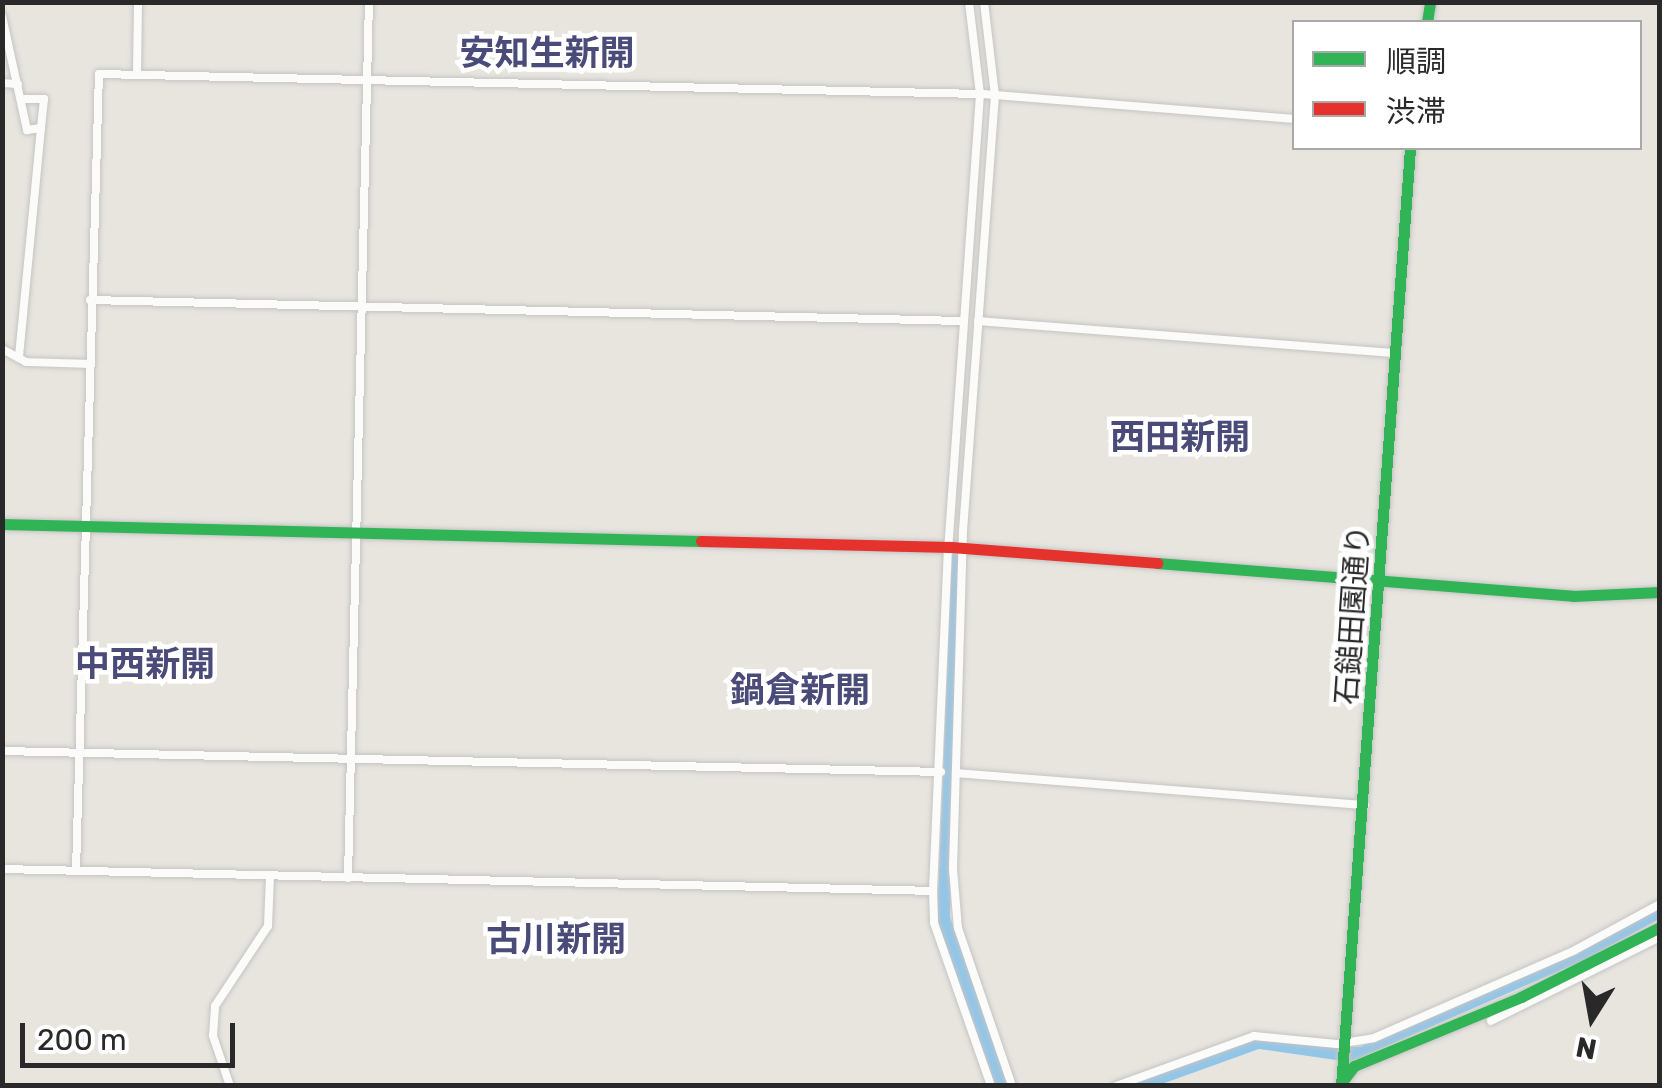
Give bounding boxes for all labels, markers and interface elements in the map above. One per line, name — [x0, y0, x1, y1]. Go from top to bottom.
legend — [1292, 20, 1642, 150]
district label: 安知生新開 — [460, 32, 634, 74]
text: 順調 — [1386, 44, 1446, 80]
text: 渋滞 — [1386, 94, 1446, 130]
district label: 西田新開 — [1110, 416, 1250, 458]
street label: 石鎚田園通り — [1329, 524, 1377, 706]
district label: 中西新開 — [75, 643, 215, 685]
district label: 鍋倉新開 — [730, 669, 870, 711]
district label: 古川新開 — [486, 918, 626, 960]
north arrow — [1542, 968, 1642, 1068]
scale bar — [25, 1003, 240, 1065]
text: 200 m — [37, 1022, 127, 1058]
text: N — [1573, 1030, 1599, 1066]

